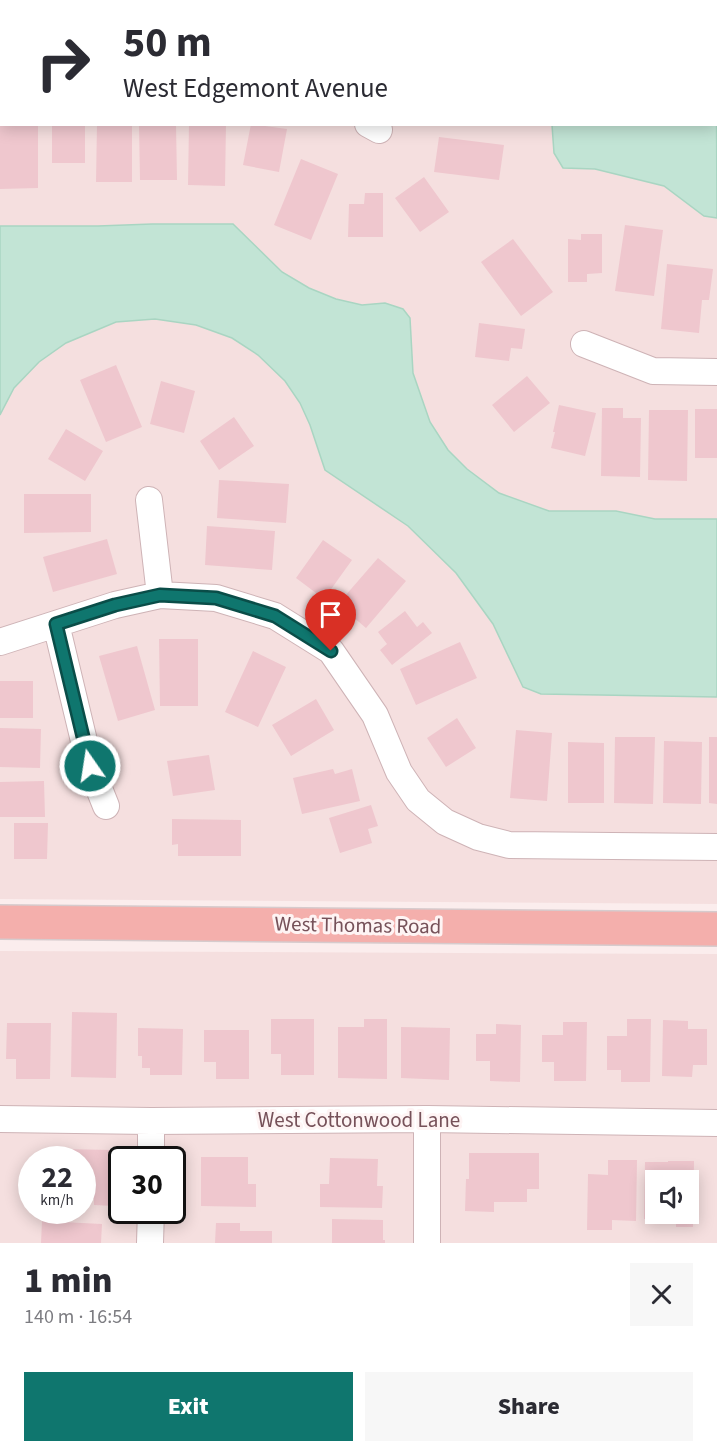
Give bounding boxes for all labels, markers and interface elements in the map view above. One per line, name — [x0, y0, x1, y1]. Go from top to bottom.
text: 50 m — [123, 13, 212, 73]
icon: right — [24, 24, 102, 102]
text: West Edgemont Avenue — [123, 69, 388, 108]
pin — [305, 589, 356, 651]
icon: arrive — [314, 598, 347, 631]
position arrow — [58, 734, 122, 798]
street label: West Thomas Road — [274, 909, 442, 941]
street label: West Cottonwood Lane — [258, 1105, 460, 1135]
speed limit sign: 30 — [108, 1146, 186, 1224]
text: 22 — [41, 1156, 73, 1199]
map controls — [645, 1170, 699, 1224]
button: sound — [645, 1170, 699, 1224]
text: km/h — [40, 1190, 74, 1211]
text: 1 min — [24, 1255, 112, 1306]
button: close — [630, 1263, 693, 1326]
text: 140 m · 16:54 — [24, 1303, 132, 1331]
button: Exit — [24, 1372, 353, 1441]
button: Share — [365, 1372, 693, 1441]

